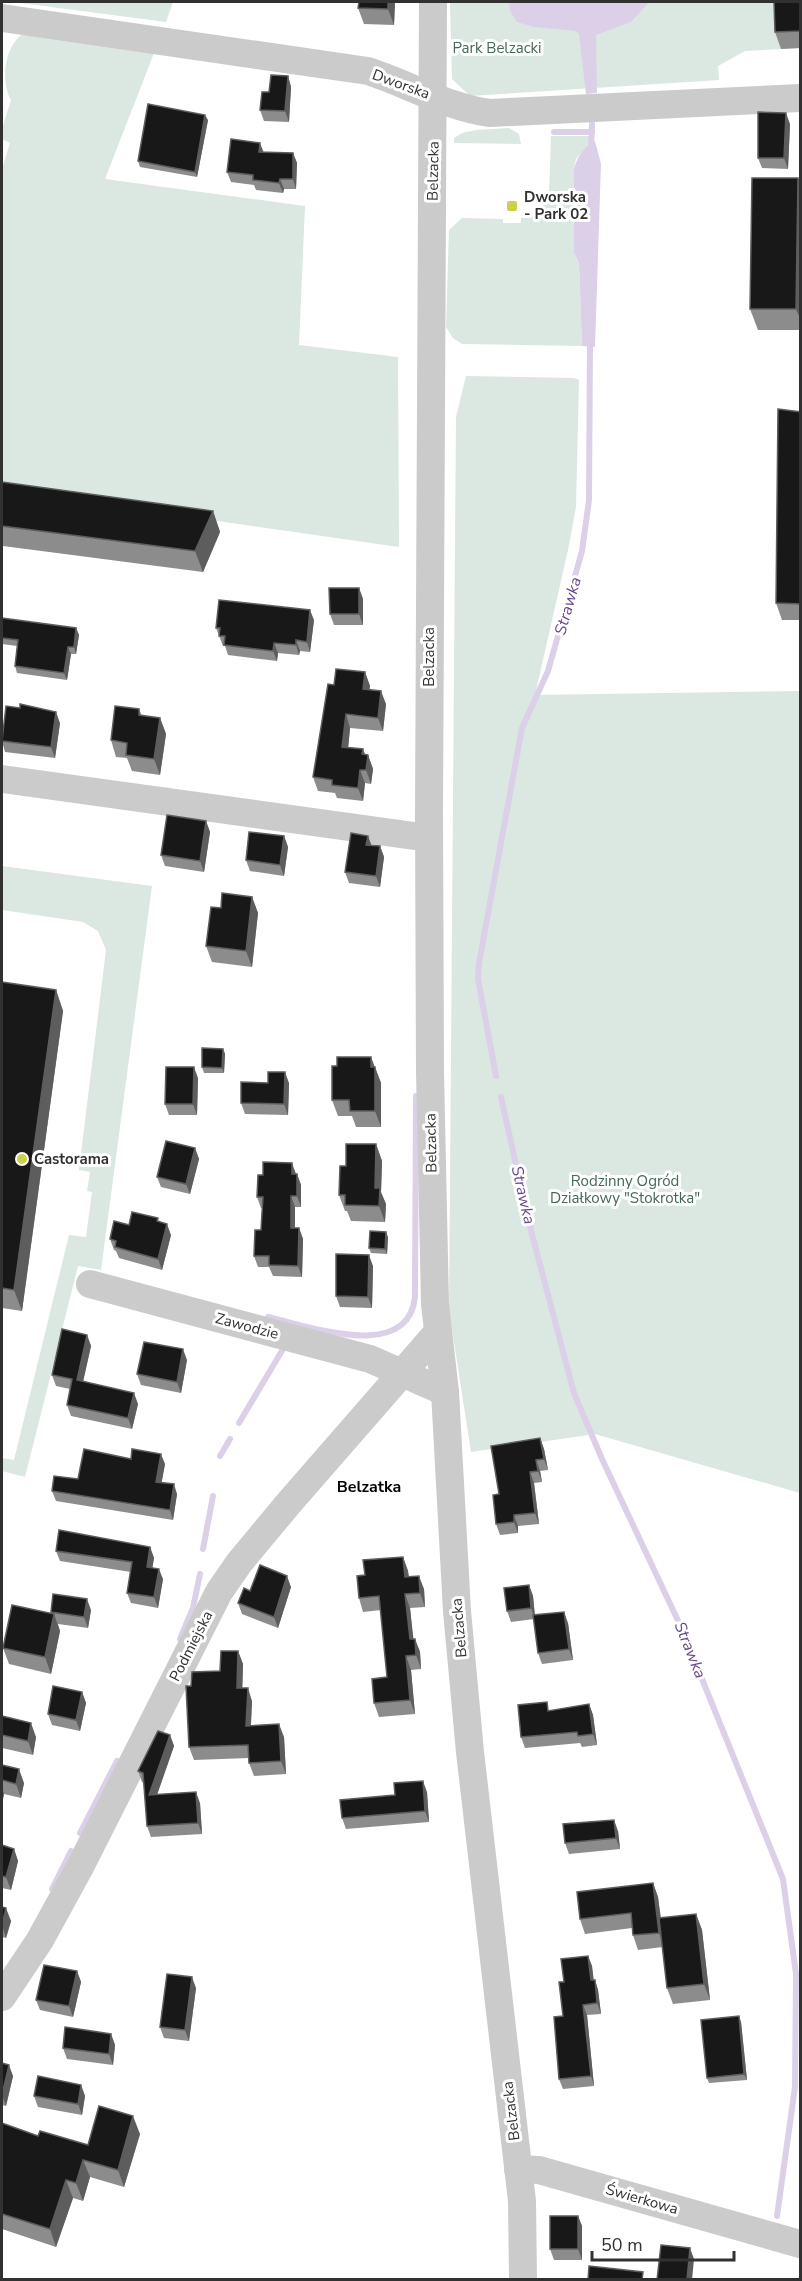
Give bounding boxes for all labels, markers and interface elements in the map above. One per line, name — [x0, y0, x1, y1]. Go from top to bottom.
park label: Park Belzacki — [452, 38, 542, 58]
street label: Dworska — [369, 64, 433, 104]
street label: Belzacka — [422, 141, 444, 201]
place label: Dworska - Park 02 — [524, 187, 588, 224]
marker: Dworska - Park 02 — [505, 199, 519, 213]
water label: Strawka — [549, 574, 587, 638]
street label: Belzacka — [419, 627, 439, 687]
street label: Belzacka — [420, 1113, 442, 1173]
place label: Castorama — [34, 1149, 109, 1169]
marker: Castorama — [15, 1152, 29, 1166]
water label: Strawka — [506, 1164, 540, 1226]
park label: Rodzinny Ogród Działkowy "Stokrotka" — [550, 1171, 700, 1208]
street label: Zawodzie — [213, 1308, 281, 1344]
district label: Belzatka — [337, 1476, 401, 1498]
street label: Belzacka — [446, 1597, 472, 1659]
street label: Podmiejska — [165, 1607, 217, 1685]
water label: Strawka — [669, 1618, 711, 1682]
street label: Belzacka — [497, 2080, 525, 2142]
street label: Świerkowa — [603, 2178, 681, 2219]
scale bar — [592, 2224, 734, 2262]
text: 50 m — [601, 2233, 643, 2257]

